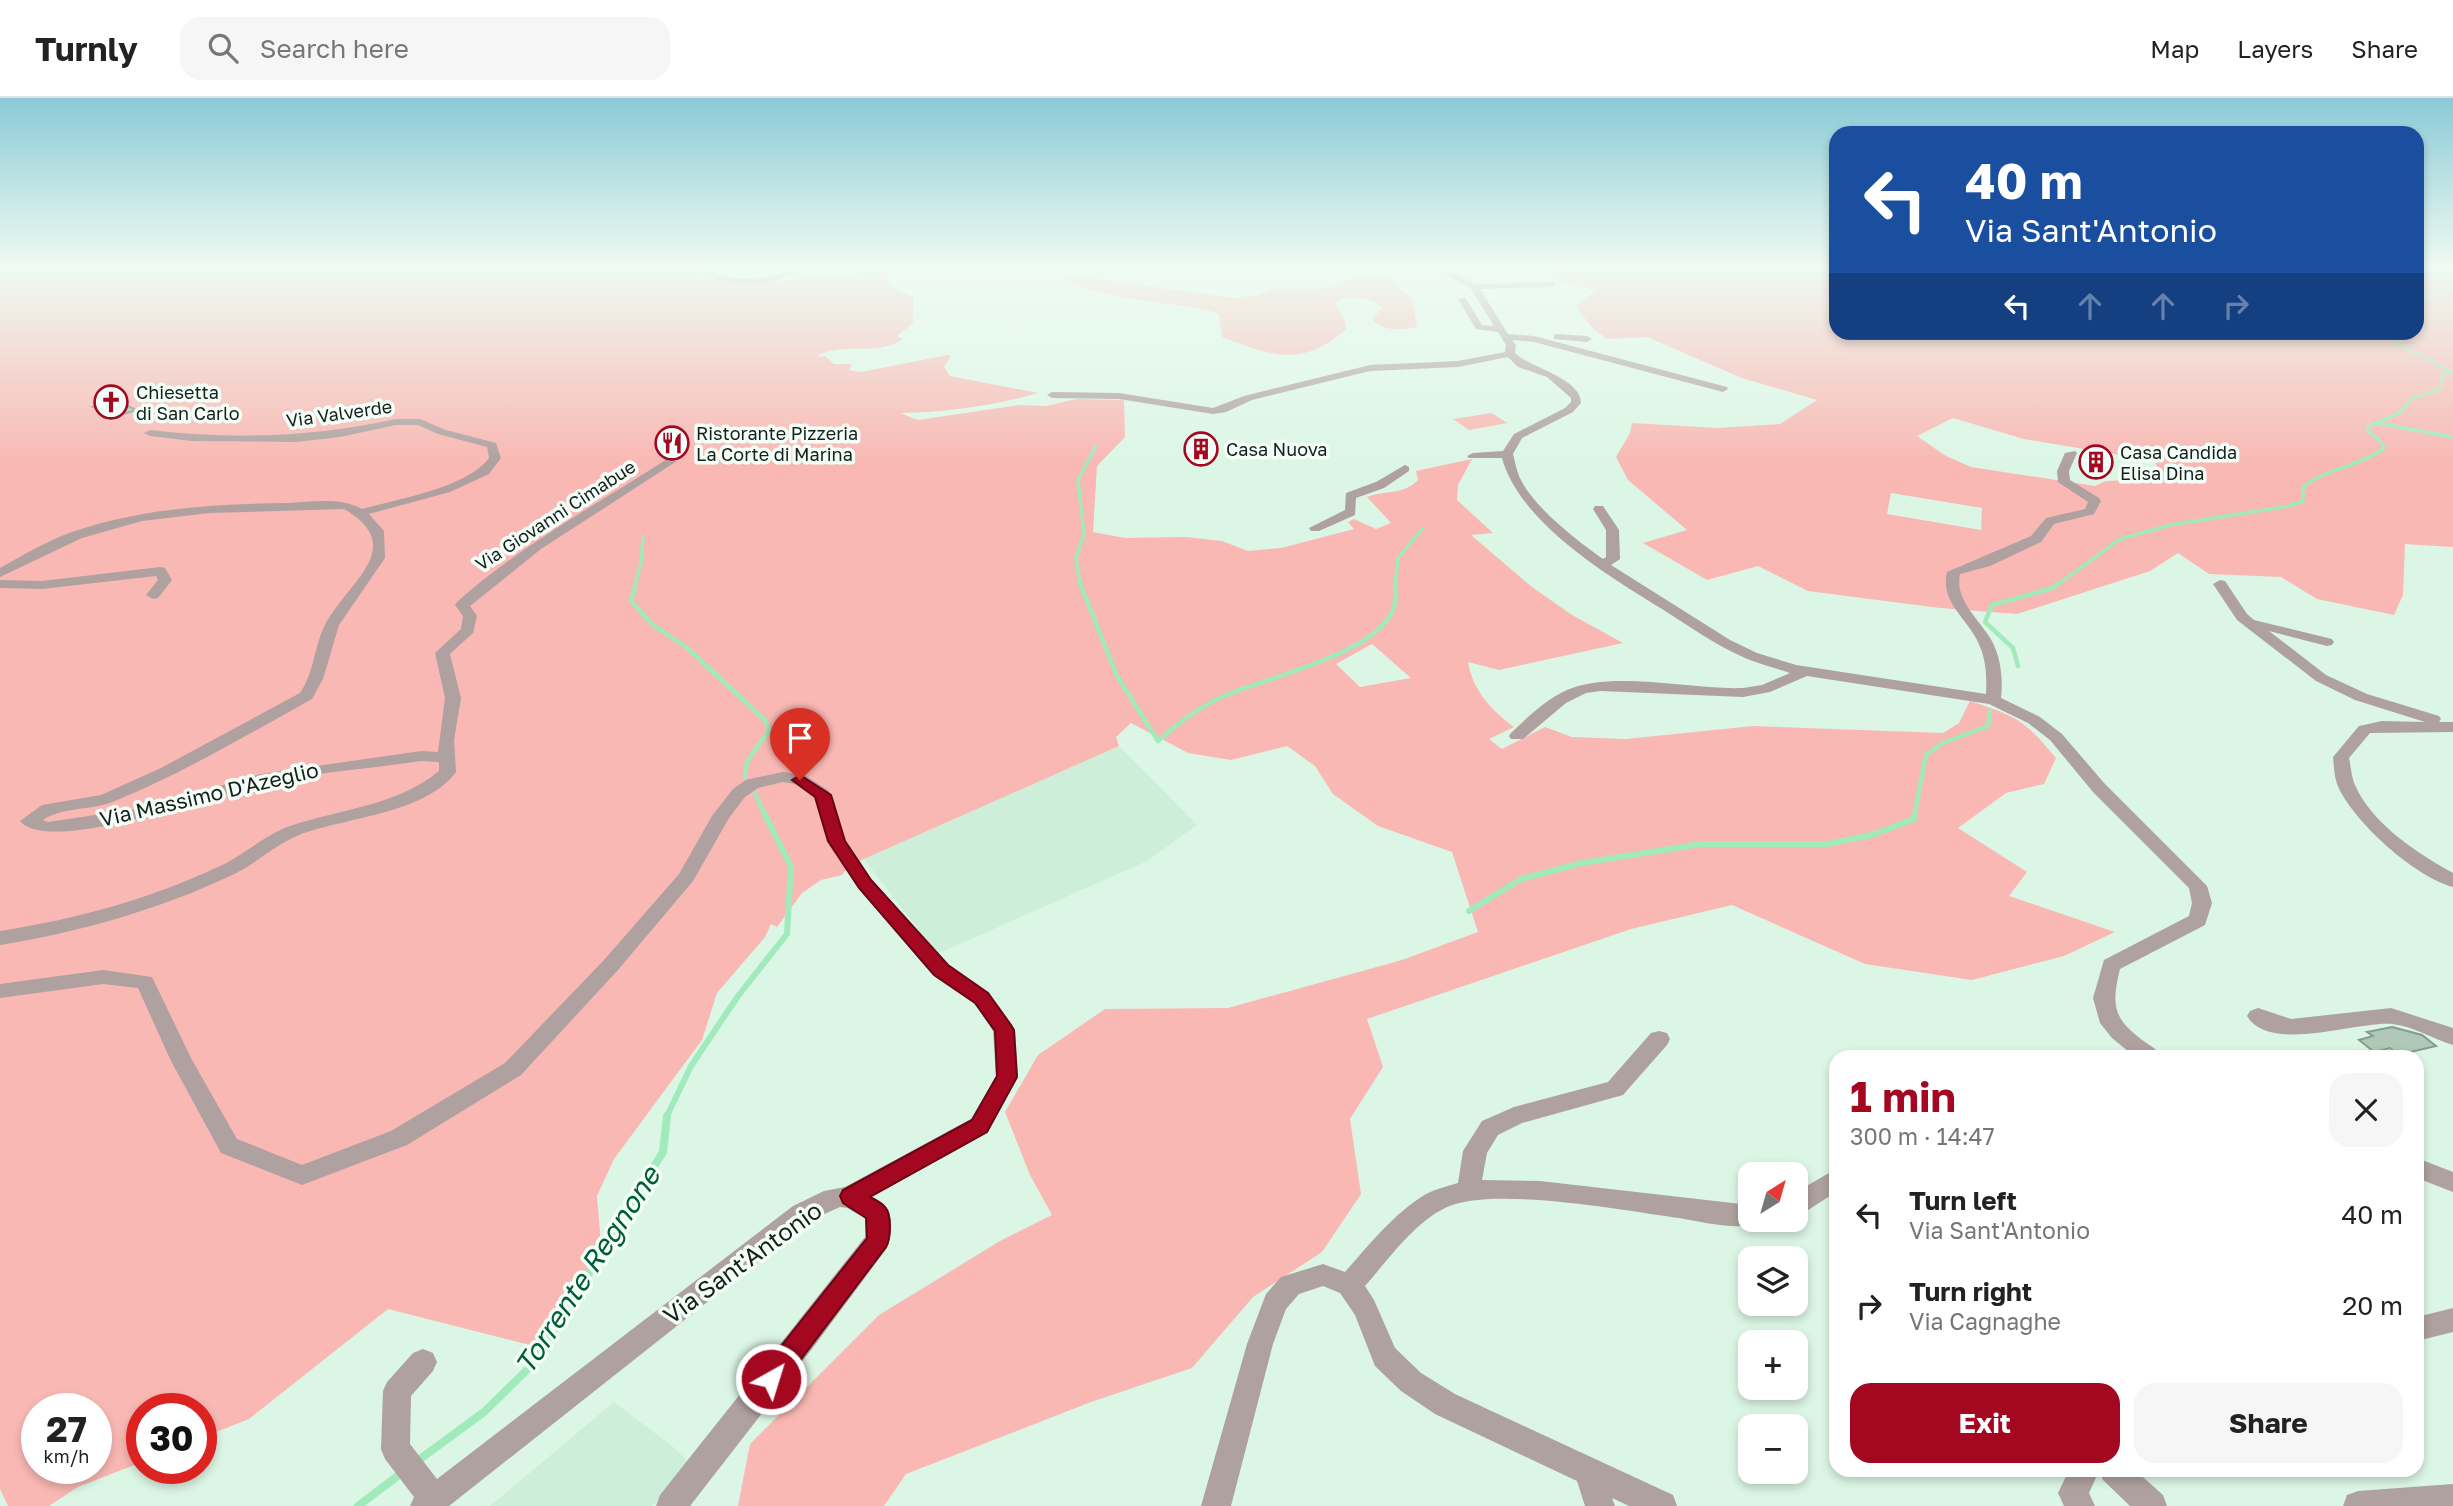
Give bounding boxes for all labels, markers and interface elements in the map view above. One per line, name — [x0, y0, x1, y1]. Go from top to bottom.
search box — [180, 17, 670, 80]
text: Turnly — [35, 29, 138, 68]
icon: search — [204, 29, 242, 67]
text: Search here — [260, 33, 409, 64]
text: Map — [2150, 34, 2199, 63]
text: Layers — [2237, 34, 2313, 63]
text: Share — [2351, 34, 2418, 63]
text: 40 m — [1965, 151, 2083, 210]
icon: left — [1850, 154, 1941, 245]
text: Via Sant'Antonio — [1965, 211, 2217, 249]
icon: left — [1998, 287, 2036, 325]
icon: ahead — [2071, 287, 2109, 325]
icon: ahead — [2144, 287, 2182, 325]
icon: right — [2217, 287, 2255, 325]
place label: Chiesetta di San Carlo — [136, 381, 239, 424]
church icon: Chiesetta di San Carlo — [92, 383, 130, 421]
street label: Via Valverde — [285, 395, 393, 431]
place label: Ristorante Pizzeria La Corte di Marina — [696, 422, 858, 465]
restaurant icon: Ristorante Pizzeria La Corte di Marina — [653, 424, 691, 462]
building icon: Casa Nuova — [1182, 430, 1220, 468]
place label: Casa Nuova — [1226, 438, 1327, 460]
place label: Casa Candida Elisa Dina — [2120, 441, 2237, 484]
building icon: Casa Candida Elisa Dina — [2077, 443, 2115, 481]
street label: Via Giovanni Cimabue — [471, 455, 639, 575]
pin — [770, 708, 830, 780]
icon: arrive — [781, 719, 819, 757]
street label: Via Massimo D'Azeglio — [97, 756, 321, 832]
text: 1 min — [1850, 1071, 1956, 1121]
button: close — [2329, 1073, 2403, 1147]
text: 300 m · 14:47 — [1850, 1122, 1995, 1150]
water label: Torrente Regnone — [508, 1159, 667, 1380]
north arrow — [1738, 1162, 1808, 1232]
map controls — [1738, 1162, 1808, 1484]
text: Turn left — [1909, 1185, 2017, 1216]
street label: Via Sant'Antonio — [657, 1195, 827, 1329]
icon: left — [1850, 1196, 1888, 1234]
text: 40 m — [2342, 1199, 2403, 1230]
text: Via Sant'Antonio — [1909, 1216, 2090, 1244]
button: layers — [1738, 1246, 1808, 1316]
text: Turn right — [1909, 1276, 2032, 1307]
icon: right — [1850, 1287, 1888, 1325]
text: 20 m — [2342, 1290, 2403, 1321]
text: Via Cagnaghe — [1909, 1307, 2061, 1335]
button: + — [1738, 1330, 1808, 1400]
position arrow — [734, 1342, 808, 1416]
button: Exit — [1850, 1383, 2120, 1463]
button: Share — [2134, 1383, 2403, 1463]
speed limit sign: 30 — [126, 1393, 217, 1484]
text: 27 — [46, 1408, 87, 1450]
button: − — [1738, 1414, 1808, 1484]
text: km/h — [44, 1445, 89, 1467]

